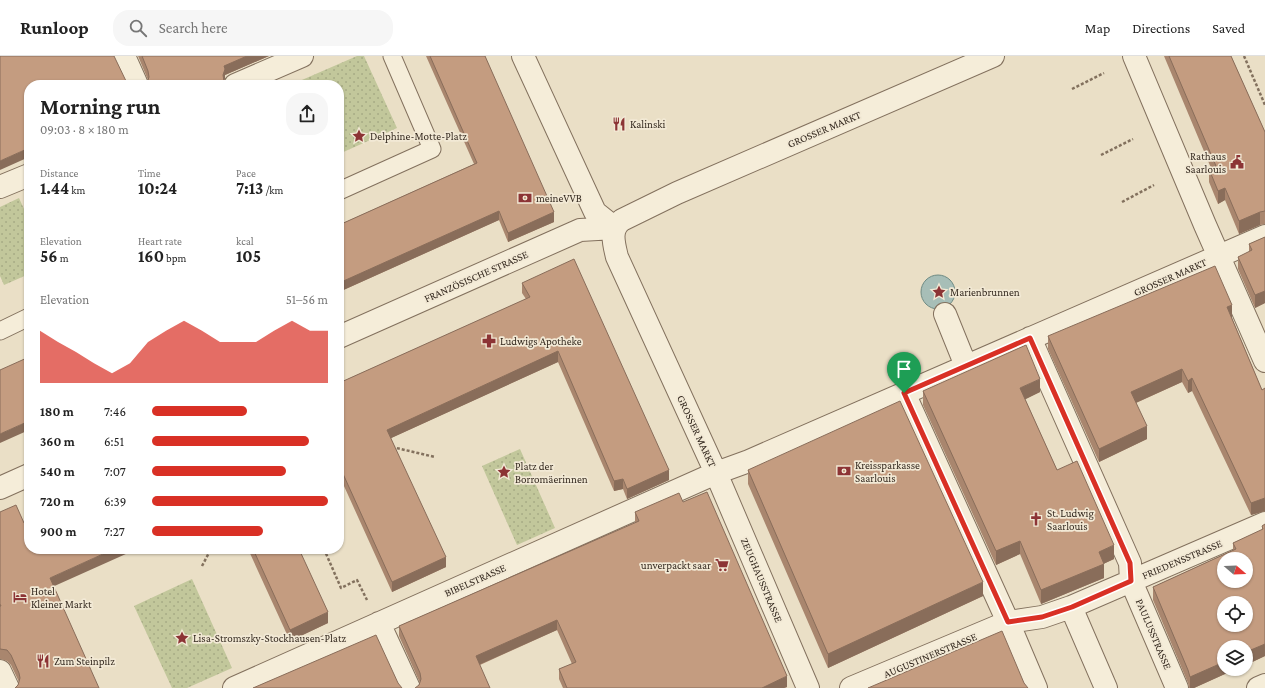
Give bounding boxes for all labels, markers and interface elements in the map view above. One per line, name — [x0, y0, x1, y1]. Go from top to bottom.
search box — [113, 10, 393, 46]
text: Runloop — [20, 17, 89, 38]
icon: search — [127, 17, 149, 39]
text: Search here — [159, 20, 228, 36]
text: Map — [1085, 20, 1110, 36]
text: Directions — [1132, 20, 1190, 36]
text: Saved — [1212, 20, 1245, 36]
button: share — [286, 93, 328, 135]
text: Morning run — [40, 94, 160, 119]
street label: GROSSER MARKT — [786, 108, 862, 150]
restaurant icon: Kalinski — [611, 116, 627, 132]
place label: Kalinski — [630, 118, 666, 130]
text: 09:03 · 8 × 180 m — [40, 122, 129, 137]
place icon: Delphine-Motte-Platz — [351, 128, 367, 144]
place label: Delphine-Motte-Platz — [370, 130, 467, 143]
place label: Rathaus Saarlouis — [1185, 150, 1226, 175]
public building icon: Rathaus Saarlouis — [1229, 154, 1245, 170]
text: Distance — [40, 167, 78, 179]
text: Time — [138, 167, 161, 179]
text: Pace — [236, 167, 256, 179]
text: 1.44 — [40, 179, 69, 198]
text: 10:24 — [138, 179, 177, 198]
text: 7:13 — [236, 179, 263, 198]
text: km — [69, 184, 85, 196]
text: /km — [263, 184, 283, 196]
bank icon: meineVVB — [517, 190, 533, 206]
place label: meineVVB — [536, 192, 582, 204]
text: Elevation — [40, 235, 82, 247]
text: Heart rate — [138, 235, 182, 247]
text: kcal — [236, 235, 254, 247]
text: 56 — [40, 247, 58, 266]
text: 160 — [138, 247, 164, 266]
text: 105 — [236, 247, 261, 266]
street label: FRANZÖSISCHE STRASSE — [422, 248, 530, 304]
text: m — [58, 252, 69, 264]
text: bpm — [164, 252, 186, 264]
street label: GROSSER MARKT — [1132, 256, 1208, 298]
place icon: Marienbrunnen — [931, 284, 947, 300]
place label: Marienbrunnen — [950, 286, 1020, 298]
text: Elevation — [40, 292, 89, 307]
text: 51–56 m — [286, 292, 328, 307]
pharmacy icon: Ludwigs Apotheke — [481, 333, 497, 349]
place label: Ludwigs Apotheke — [500, 335, 582, 348]
pin — [887, 352, 921, 393]
icon: arrive — [893, 358, 915, 380]
street label: GROSSER MARKT — [675, 393, 719, 469]
text: 180 m — [40, 404, 74, 419]
text: 7:46 — [104, 404, 126, 419]
text: 360 m — [40, 434, 75, 449]
text: 6:51 — [104, 434, 124, 449]
place label: Kreissparkasse Saarlouis — [855, 459, 920, 484]
place label: Platz der Borromäerinnen — [515, 460, 588, 485]
bank icon: Kreissparkasse Saarlouis — [836, 463, 852, 479]
text: 540 m — [40, 464, 75, 479]
text: 7:07 — [104, 464, 126, 479]
place icon: Platz der Borromäerinnen — [496, 464, 512, 480]
text: 720 m — [40, 494, 74, 509]
text: 6:39 — [104, 494, 126, 509]
place label: St. Ludwig Saarlouis — [1047, 507, 1094, 532]
church icon: St. Ludwig Saarlouis — [1028, 511, 1044, 527]
text: 900 m — [40, 524, 76, 539]
text: 7:27 — [104, 524, 125, 539]
street label: ZEUGHAUSSTRASSE — [739, 536, 785, 624]
street label: FRIEDENSSTRASSE — [1140, 537, 1224, 581]
north arrow — [1217, 552, 1253, 588]
map controls — [1217, 552, 1253, 676]
supermarket icon: unverpackt saar — [714, 557, 730, 573]
place label: unverpackt saar — [641, 559, 711, 572]
street label: BIBELSTRASSE — [442, 561, 508, 599]
place label: Hotel Kleiner Markt — [31, 585, 92, 610]
hotel icon: Hotel Kleiner Markt — [12, 589, 28, 605]
button: locate — [1217, 596, 1253, 632]
street label: PAULUSSTRASSE — [1134, 597, 1174, 671]
place icon: Lisa-Stromszky-Stockhausen-Platz — [174, 630, 190, 646]
street label: AUGUSTINERSTRASSE — [881, 630, 979, 680]
place label: Lisa-Stromszky-Stockhausen-Platz — [193, 632, 347, 645]
button: layers — [1217, 640, 1253, 676]
restaurant icon: Zum Steinpilz — [35, 653, 51, 669]
place label: Zum Steinpilz — [54, 655, 115, 668]

